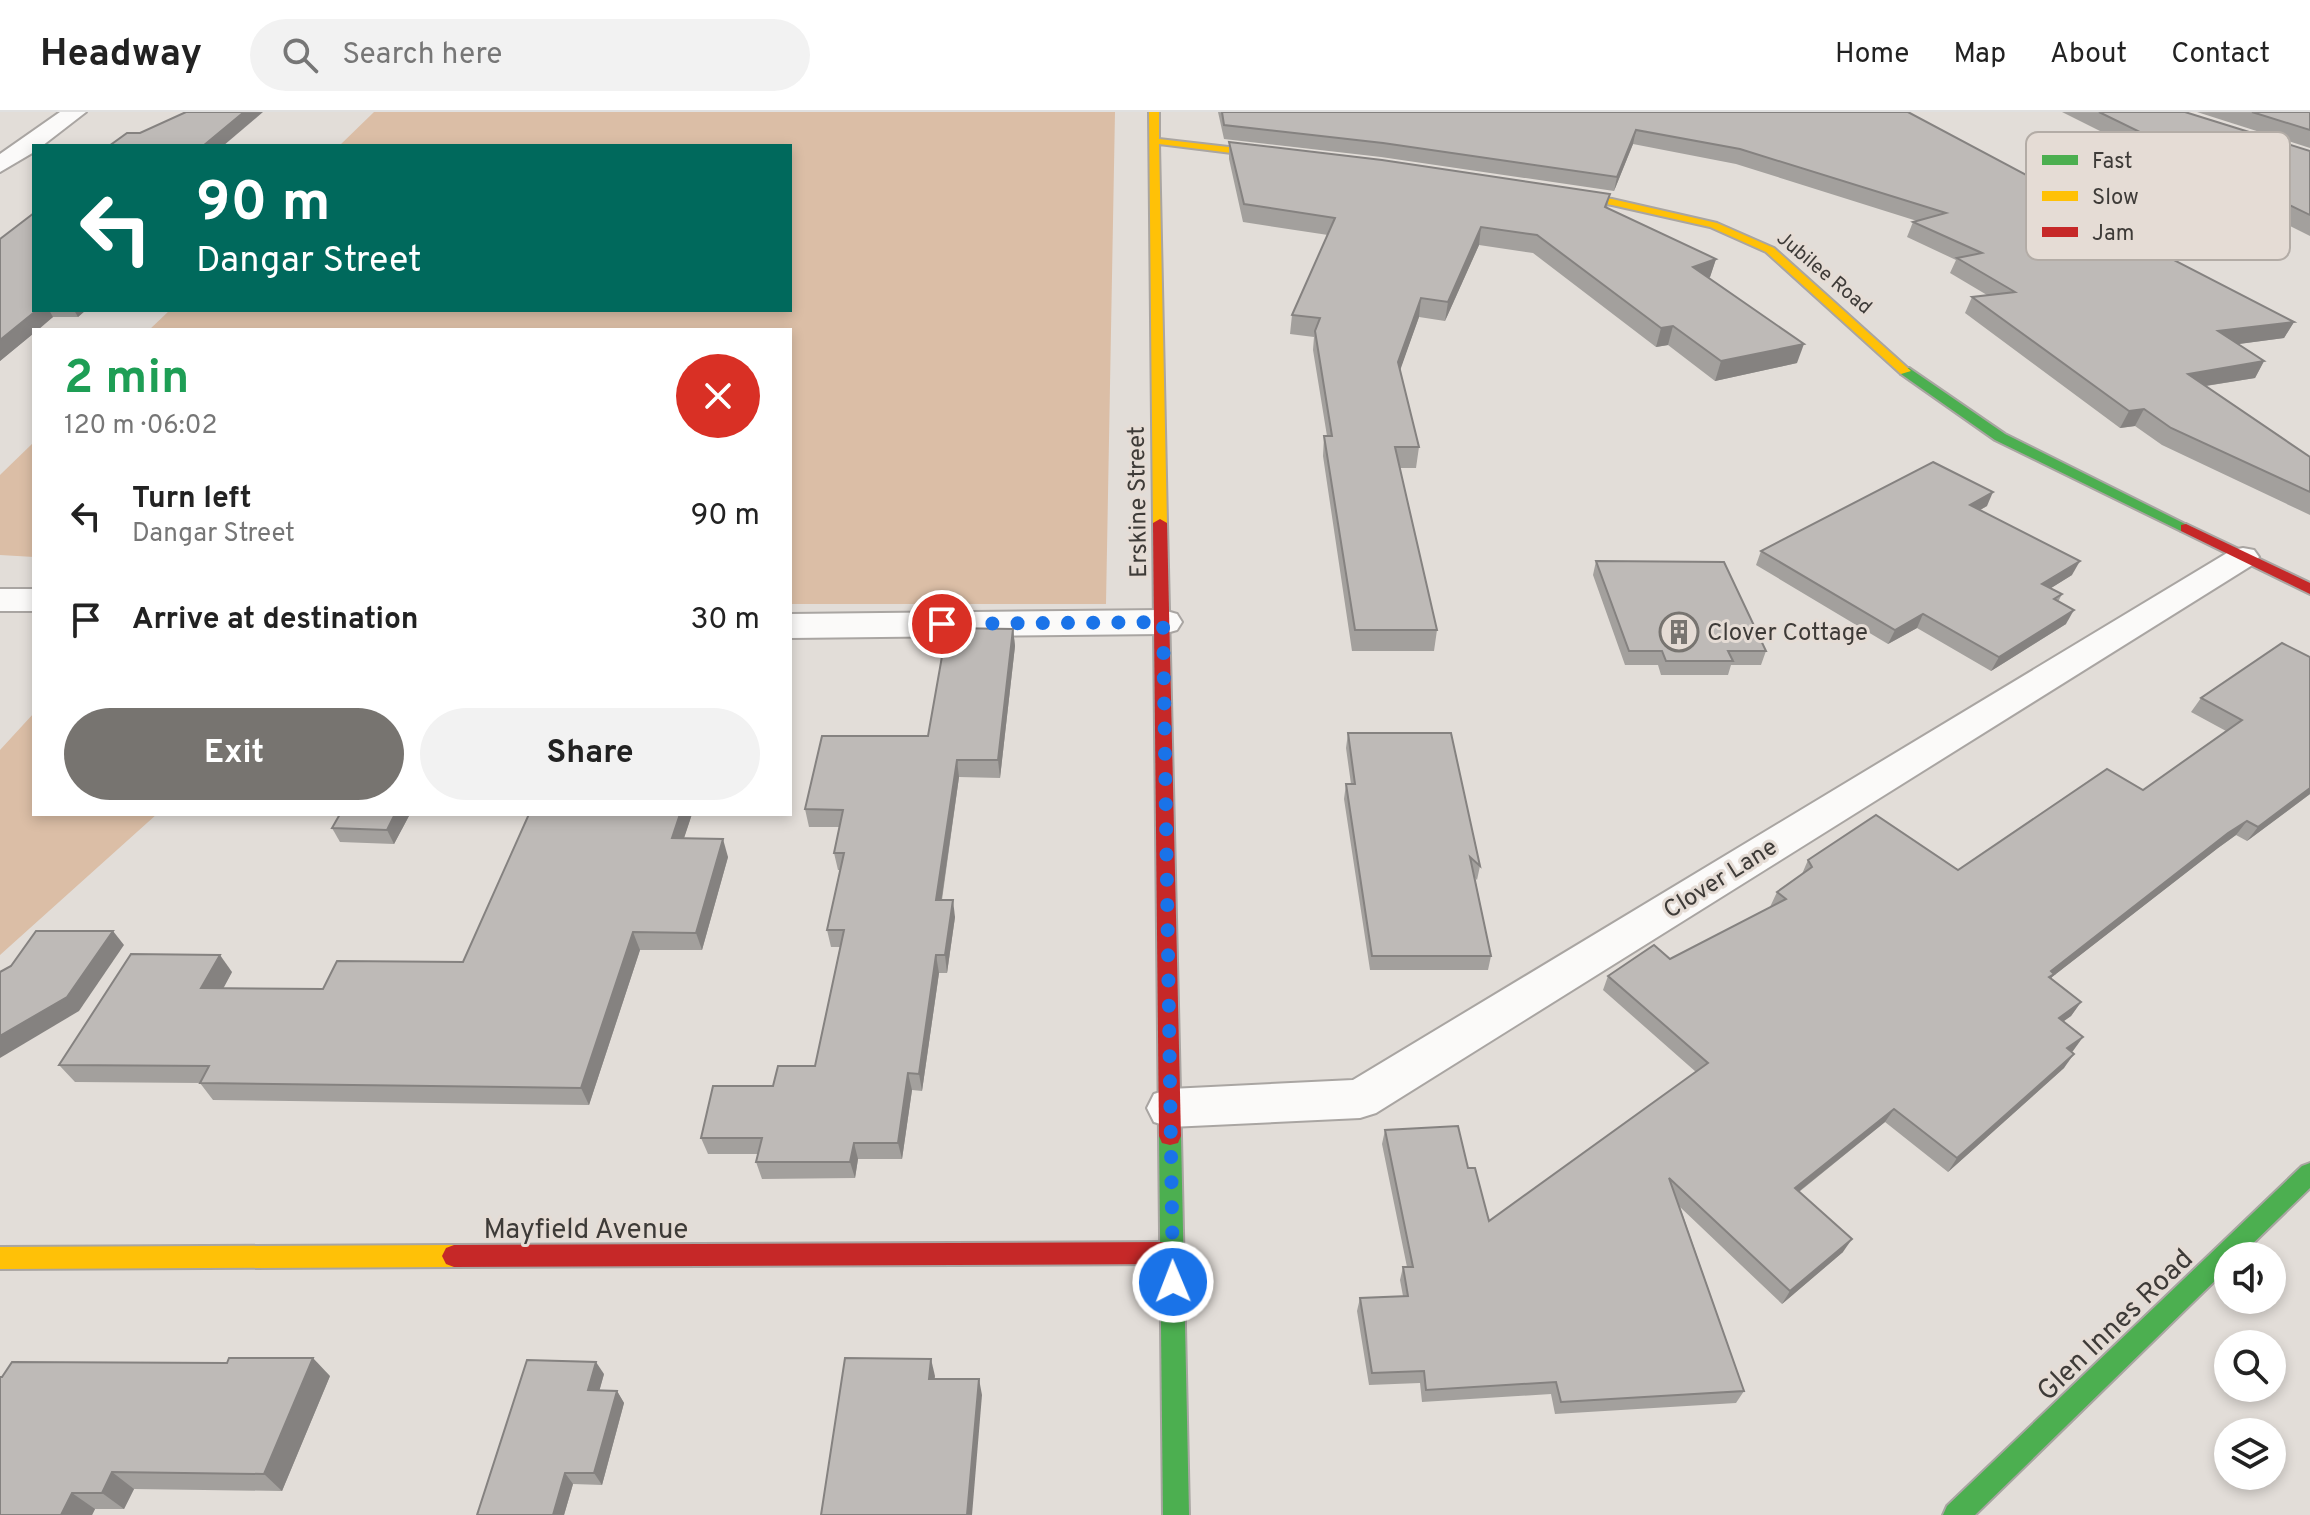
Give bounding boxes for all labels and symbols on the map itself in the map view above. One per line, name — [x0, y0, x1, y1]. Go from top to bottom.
legend — [2026, 132, 2290, 260]
text: Fast — [2092, 149, 2133, 176]
text: Slow — [2092, 185, 2139, 212]
text: Jam — [2092, 221, 2135, 248]
street label: Jubilee Road — [1771, 226, 1877, 321]
street label: Erskine Street — [1123, 426, 1155, 578]
pin — [908, 590, 976, 658]
building icon: Clover Cottage — [1658, 611, 1700, 653]
place label: Clover Cottage — [1707, 619, 1868, 649]
street label: Clover Lane — [1659, 833, 1784, 926]
street label: Mayfield Avenue — [484, 1213, 688, 1249]
position arrow — [1131, 1240, 1215, 1324]
street label: Glen Innes Road — [2030, 1242, 2202, 1410]

